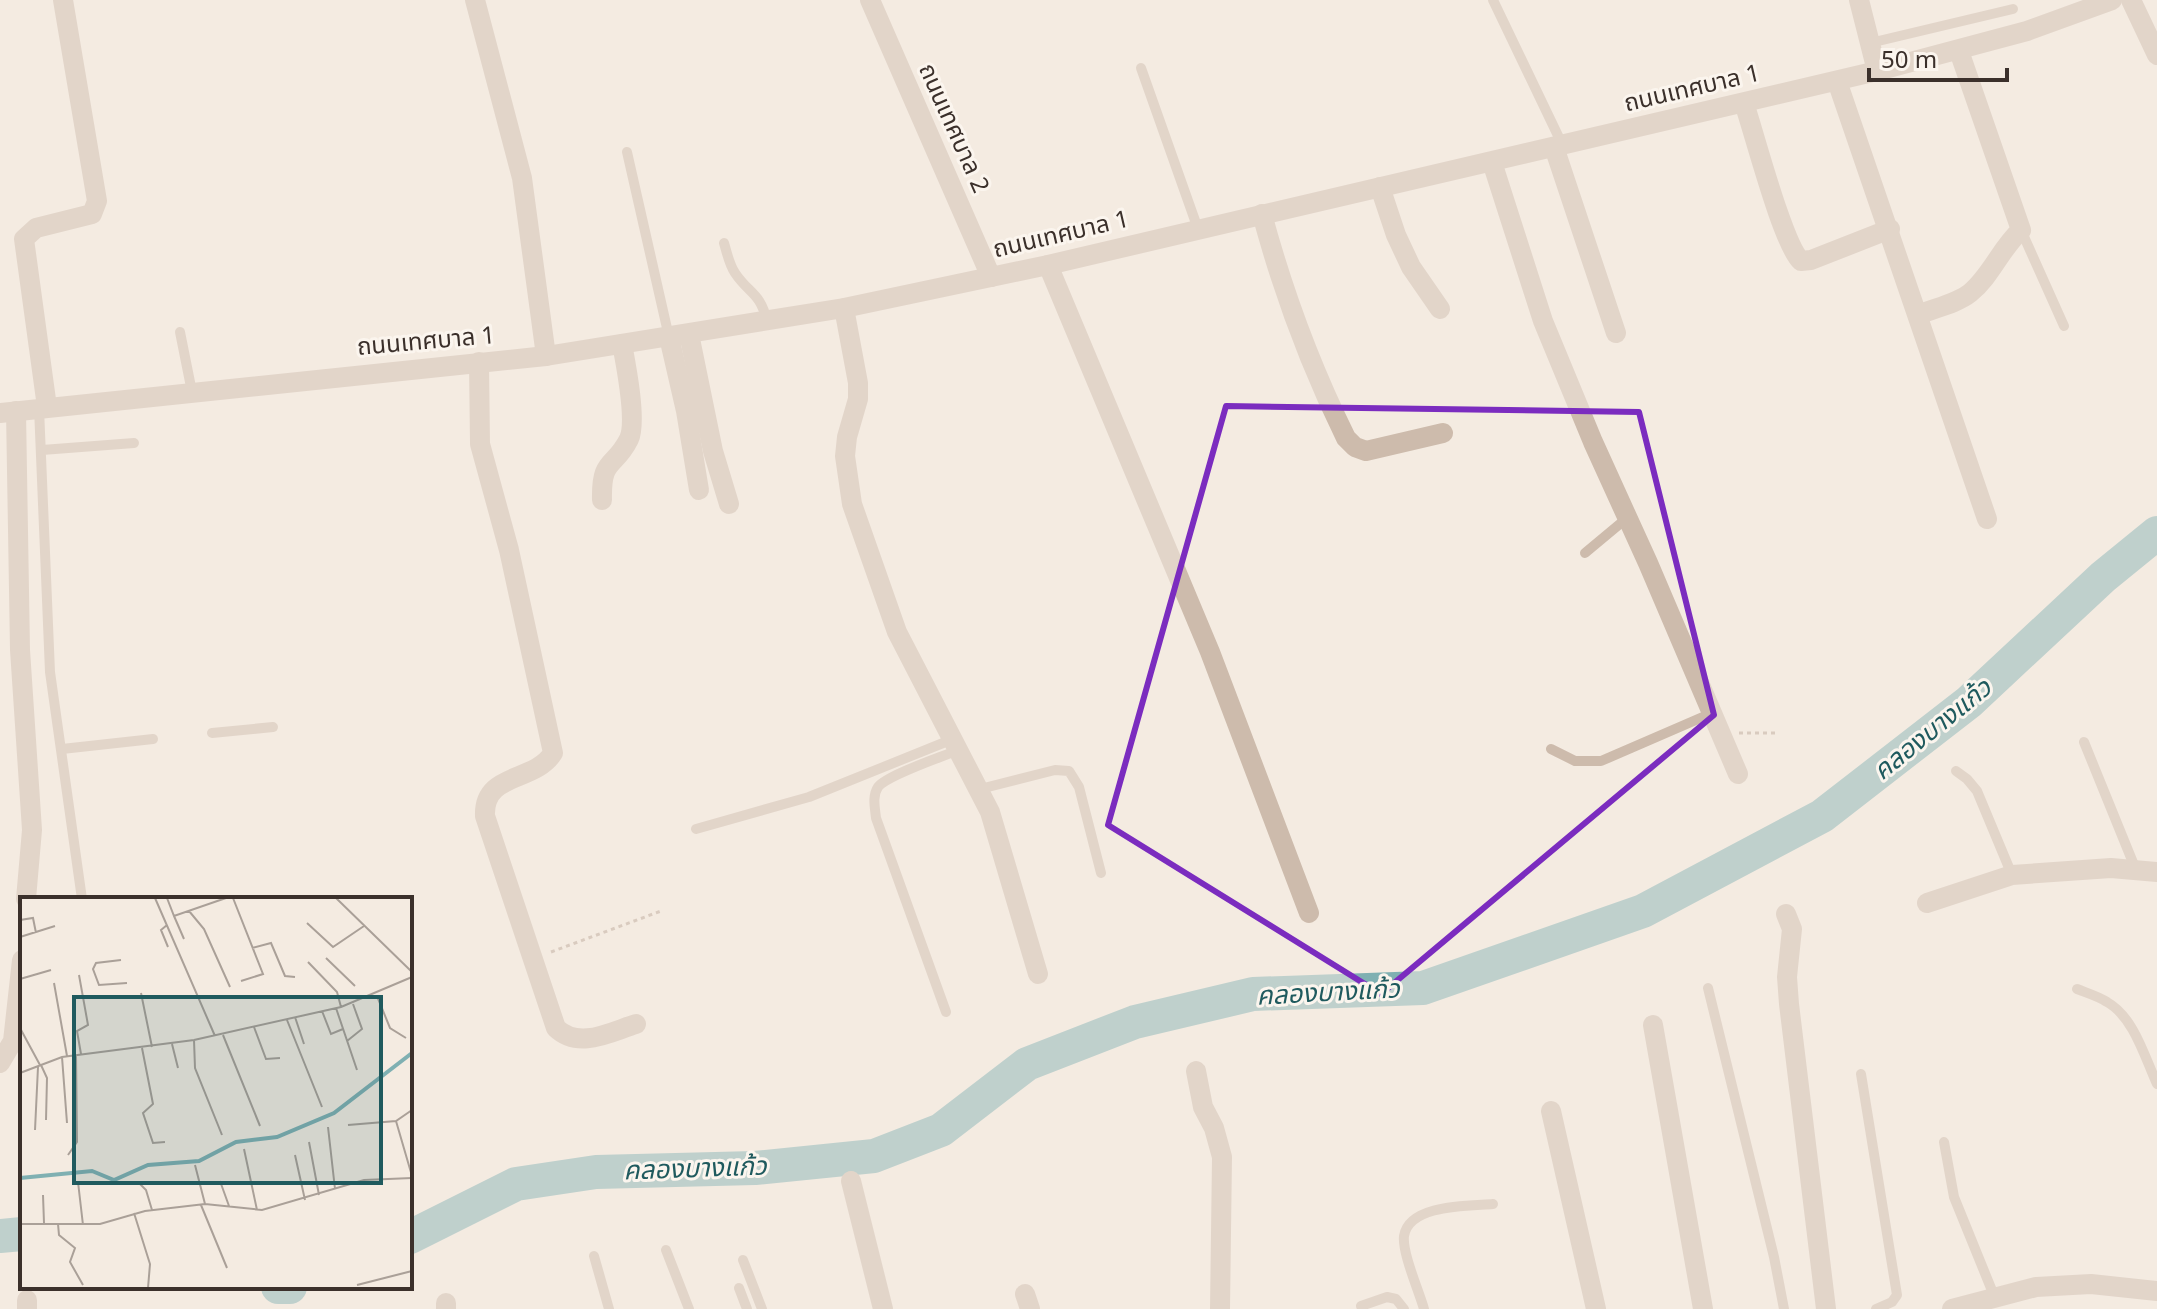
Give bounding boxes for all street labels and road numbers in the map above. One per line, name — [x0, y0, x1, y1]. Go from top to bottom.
street label: ถนนเทศบาล 1 — [1620, 55, 1763, 118]
street label: ถนนเทศบาล 2 — [912, 57, 999, 197]
street label: ถนนเทศบาล 1 — [989, 201, 1132, 264]
street label: ถนนเทศบาล 1 — [355, 317, 496, 362]

